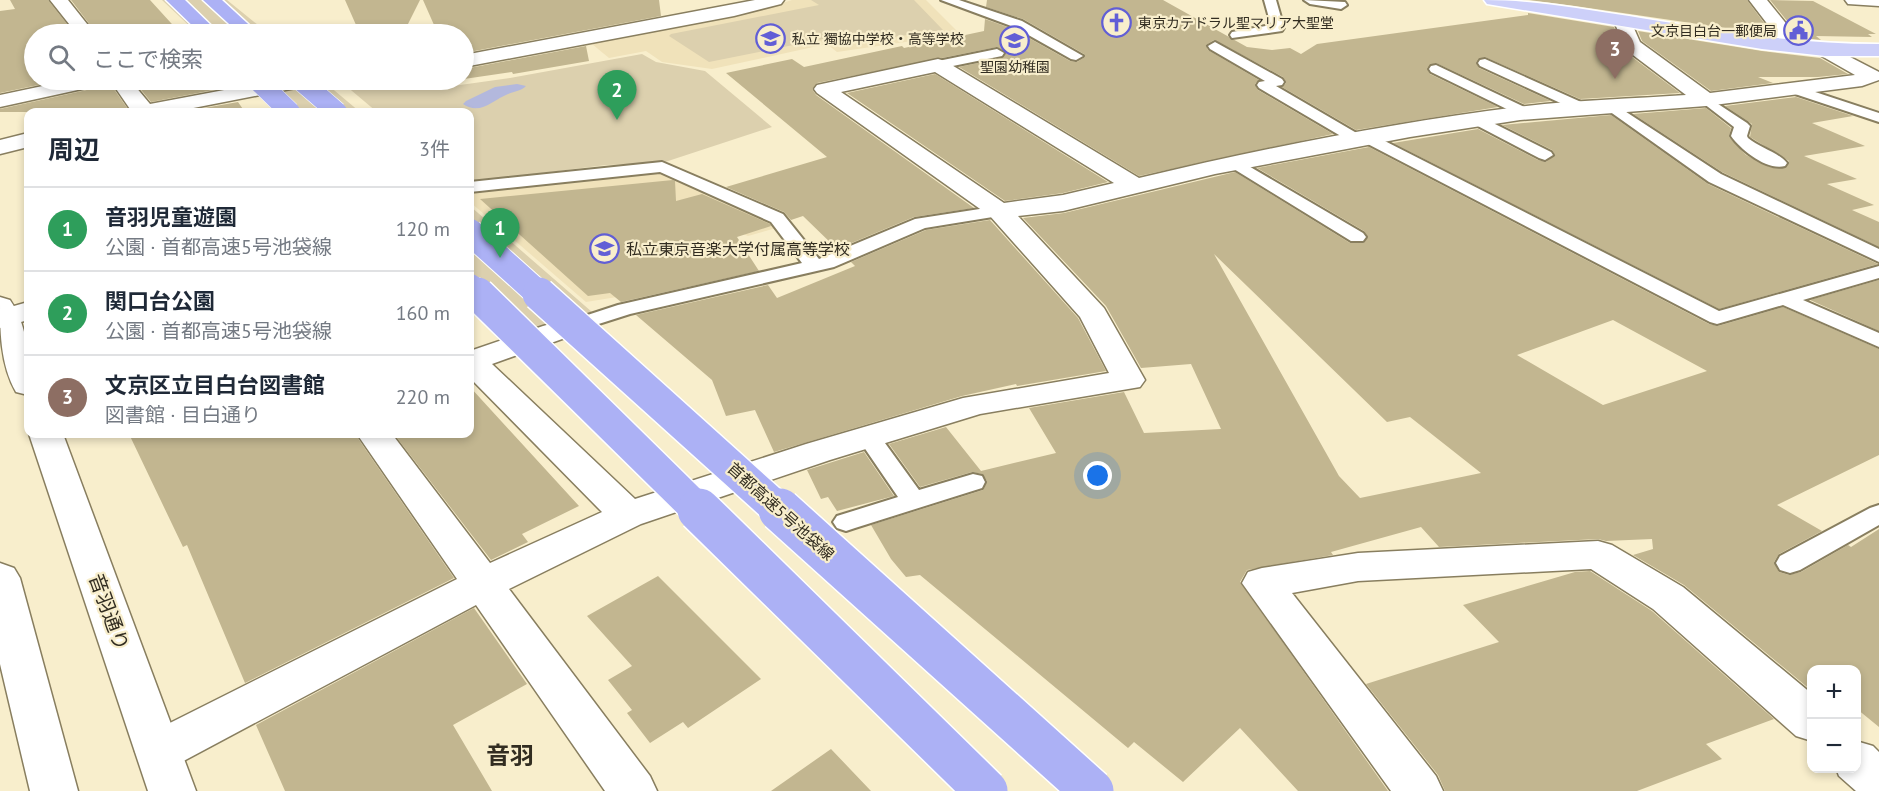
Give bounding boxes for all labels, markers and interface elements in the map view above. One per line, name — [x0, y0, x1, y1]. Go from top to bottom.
church icon: 東京カテドラル聖マリア大聖堂 — [1101, 7, 1133, 39]
place label: 東京カテドラル聖マリア大聖堂 — [1138, 14, 1334, 32]
public building icon: 文京目白台一郵便局 — [1782, 15, 1814, 47]
place label: 文京目白台一郵便局 — [1651, 22, 1777, 40]
school or university icon: 私立 獨協中学校・高等学校 — [755, 23, 787, 55]
search box — [24, 24, 474, 90]
school or university icon: 聖園幼稚園 — [999, 24, 1031, 56]
pin: 3 — [1596, 29, 1634, 79]
place label: 私立 獨協中学校・高等学校 — [792, 30, 964, 48]
icon: search — [45, 41, 78, 74]
text: ここで検索 — [93, 45, 203, 73]
place label: 聖園幼稚園 — [980, 58, 1050, 76]
pin: 2 — [598, 70, 636, 120]
text: 周辺 — [48, 133, 100, 166]
text: 3件 — [419, 136, 450, 162]
text: 音羽児童遊園 — [105, 203, 237, 231]
pin: 1 — [480, 208, 520, 258]
text: 1 — [62, 216, 73, 242]
text: 120 m — [396, 216, 450, 242]
school or university icon: 私立東京音楽大学付属高等学校 — [589, 233, 621, 265]
text: 公園 · 首都高速5号池袋線 — [105, 234, 332, 260]
place label: 私立東京音楽大学付属高等学校 — [626, 239, 850, 259]
text: 関口台公園 — [105, 287, 215, 315]
text: 2 — [62, 300, 73, 326]
text: 160 m — [396, 300, 450, 326]
text: 公園 · 首都高速5号池袋線 — [105, 318, 332, 344]
text: 文京区立目白台図書館 — [105, 371, 325, 399]
text: 3 — [62, 384, 73, 410]
text: 220 m — [396, 384, 450, 410]
text: 図書館 · 目白通り — [105, 402, 261, 428]
street label: 首都高速5号池袋線 — [724, 458, 838, 564]
your location — [1083, 461, 1112, 490]
street label: 音羽通り — [83, 570, 135, 654]
map controls — [1807, 665, 1861, 773]
button: + — [1807, 665, 1861, 719]
button: − — [1807, 719, 1861, 773]
district label: 音羽 — [486, 740, 534, 771]

